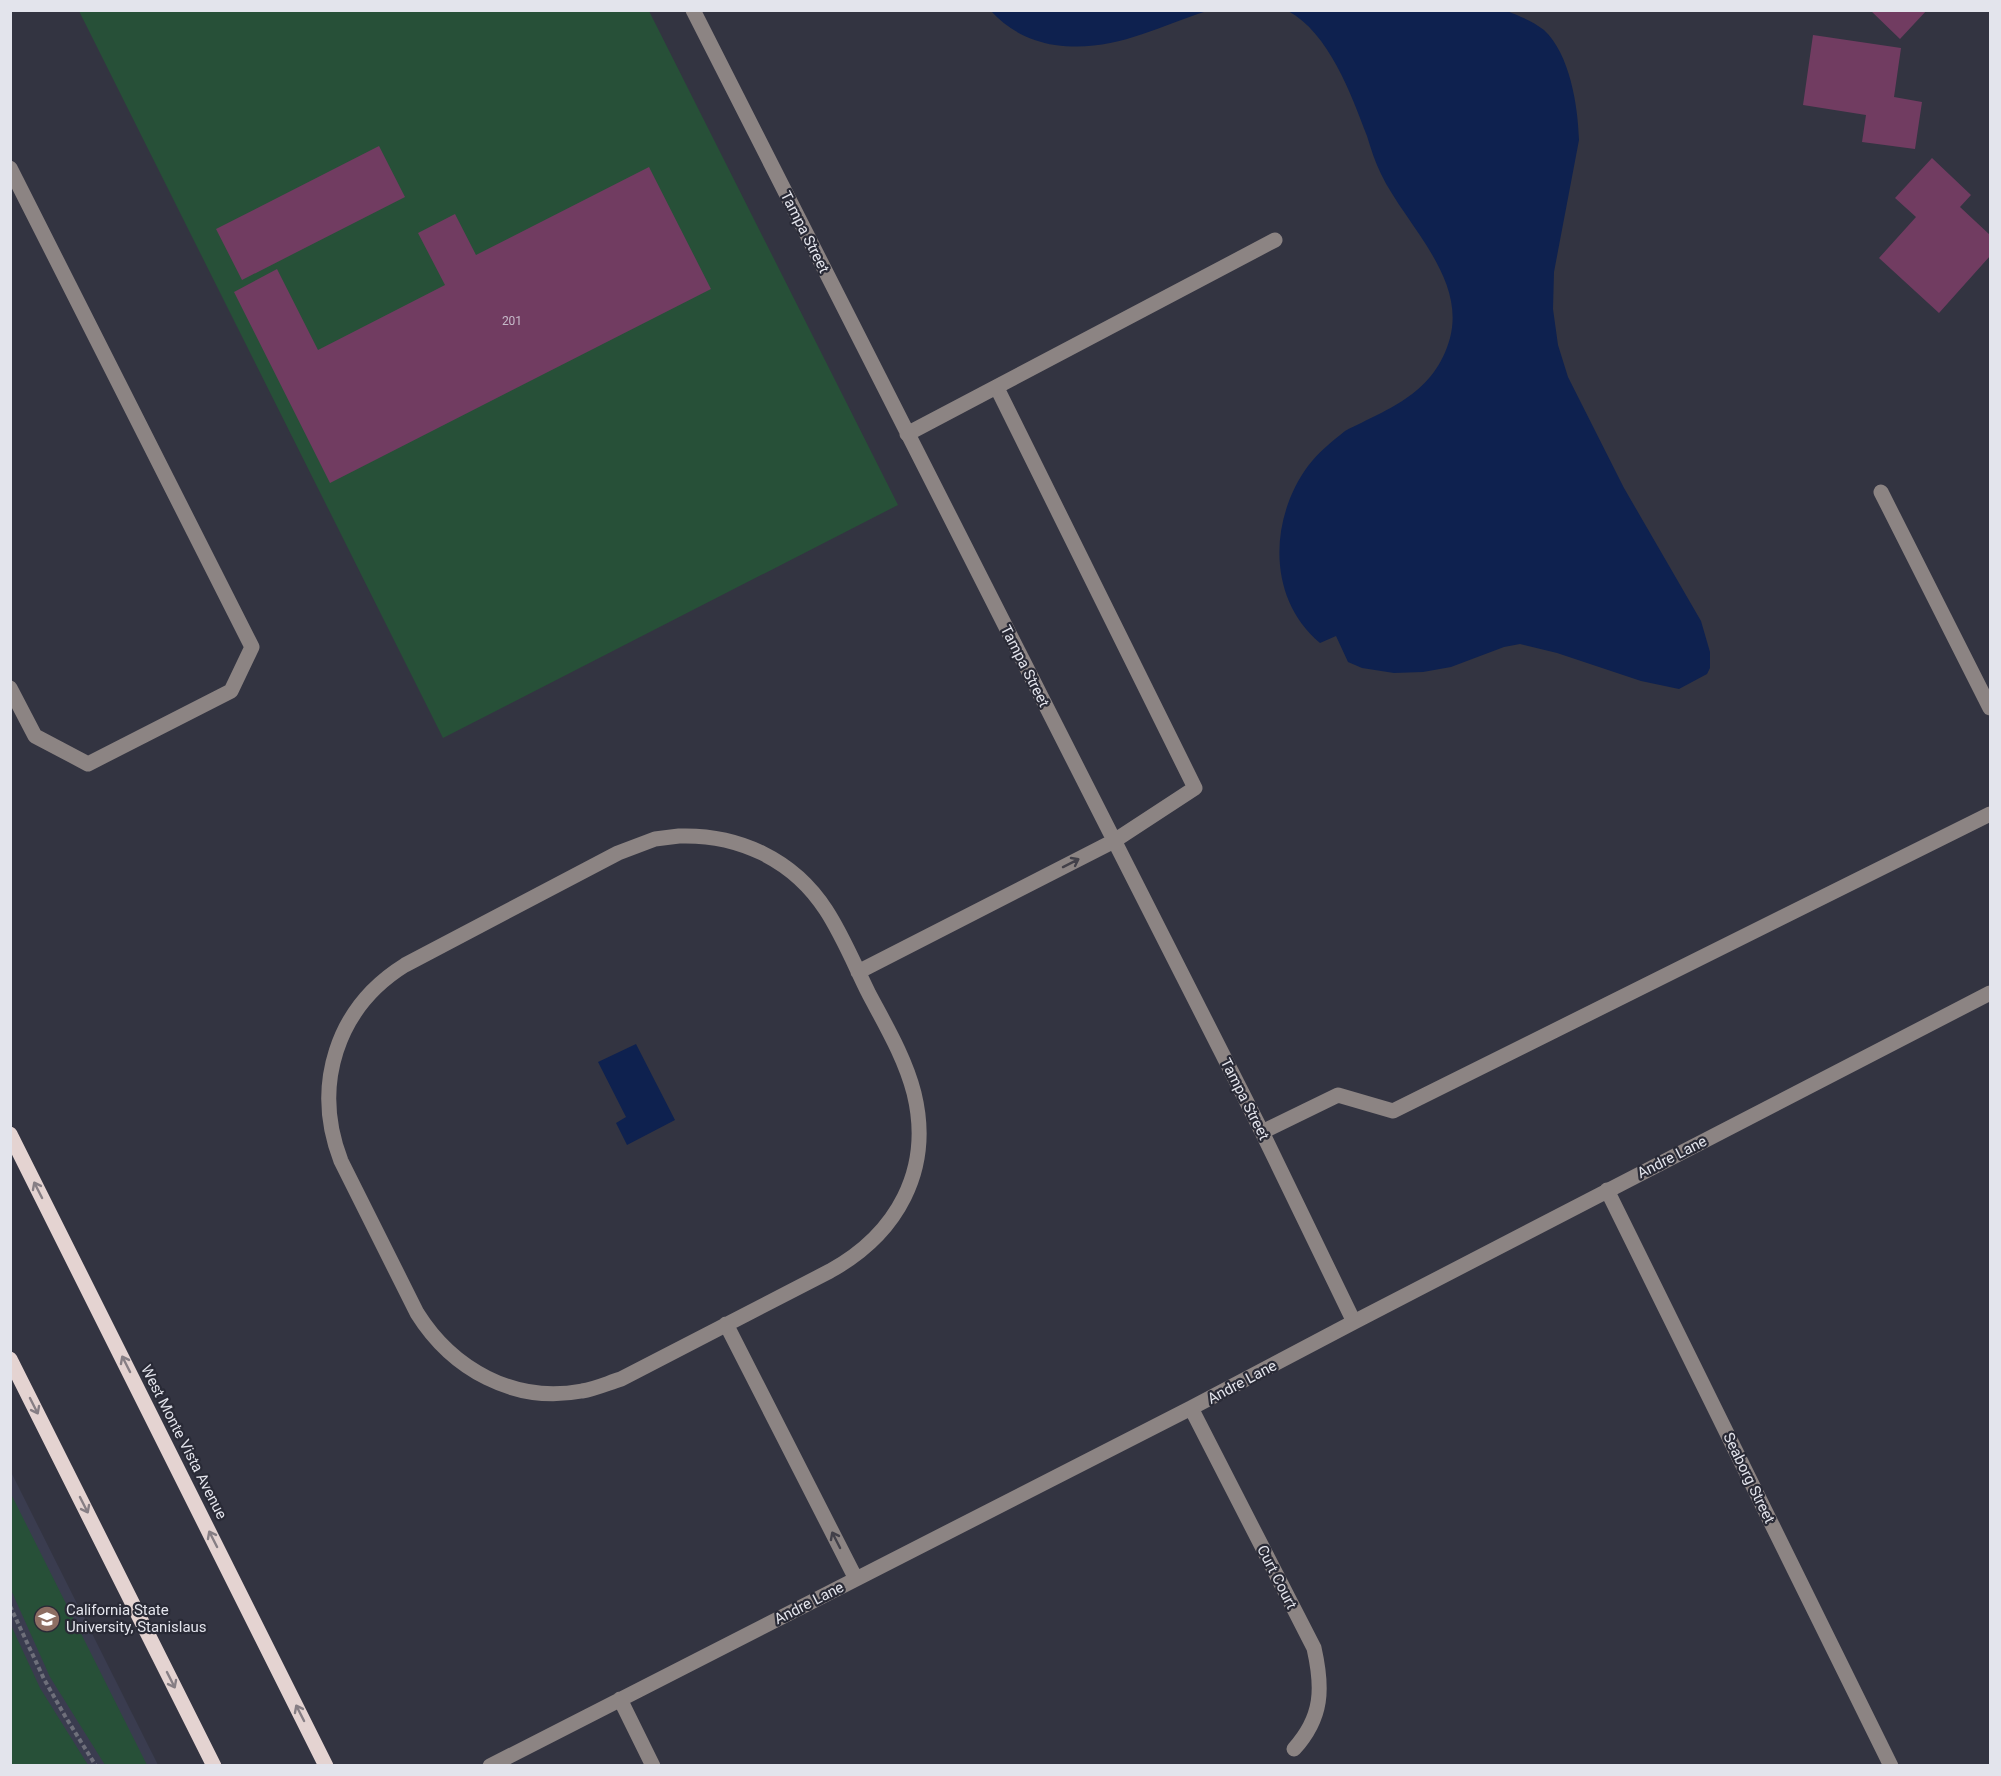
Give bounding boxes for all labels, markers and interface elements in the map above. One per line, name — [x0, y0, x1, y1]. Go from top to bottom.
street label: Tampa Street — [777, 188, 833, 276]
house number: 201 — [502, 314, 522, 328]
street label: Tampa Street — [997, 622, 1053, 710]
one-way arrow — [1062, 856, 1080, 868]
street label: Tampa Street — [1217, 1055, 1273, 1143]
street label: Andre Lane — [1634, 1132, 1710, 1182]
one-way arrow — [32, 1181, 44, 1199]
one-way arrow — [119, 1356, 131, 1374]
street label: Andre Lane — [1204, 1356, 1280, 1408]
street label: West Monte Vista Avenue — [137, 1362, 231, 1522]
one-way arrow — [28, 1397, 40, 1414]
street label: Seaborg Street — [1719, 1430, 1779, 1526]
one-way arrow — [78, 1496, 90, 1514]
one-way arrow — [207, 1530, 218, 1548]
one-way arrow — [830, 1532, 842, 1550]
street label: Curt Court — [1253, 1542, 1301, 1612]
street label: Andre Lane — [771, 1578, 847, 1628]
place label: California State University, Stanislaus — [66, 1601, 207, 1636]
school or university icon: California State University, Stanislaus — [32, 1604, 62, 1634]
one-way arrow — [166, 1670, 178, 1688]
one-way arrow — [294, 1705, 305, 1723]

